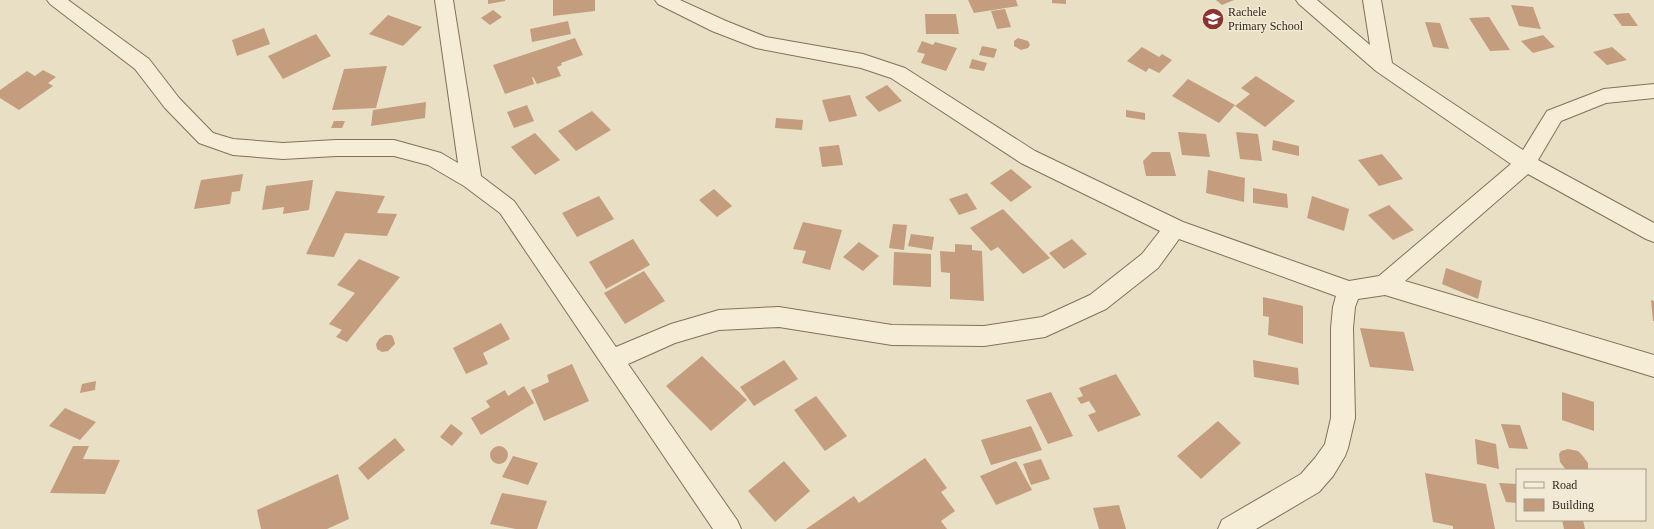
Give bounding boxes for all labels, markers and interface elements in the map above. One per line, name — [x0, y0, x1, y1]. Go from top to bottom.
place label: Rachele Primary School — [1228, 5, 1304, 33]
school or university icon: Rachele Primary School — [1200, 6, 1226, 32]
legend — [1516, 469, 1646, 521]
text: Road — [1552, 478, 1577, 492]
text: Building — [1552, 498, 1594, 512]

